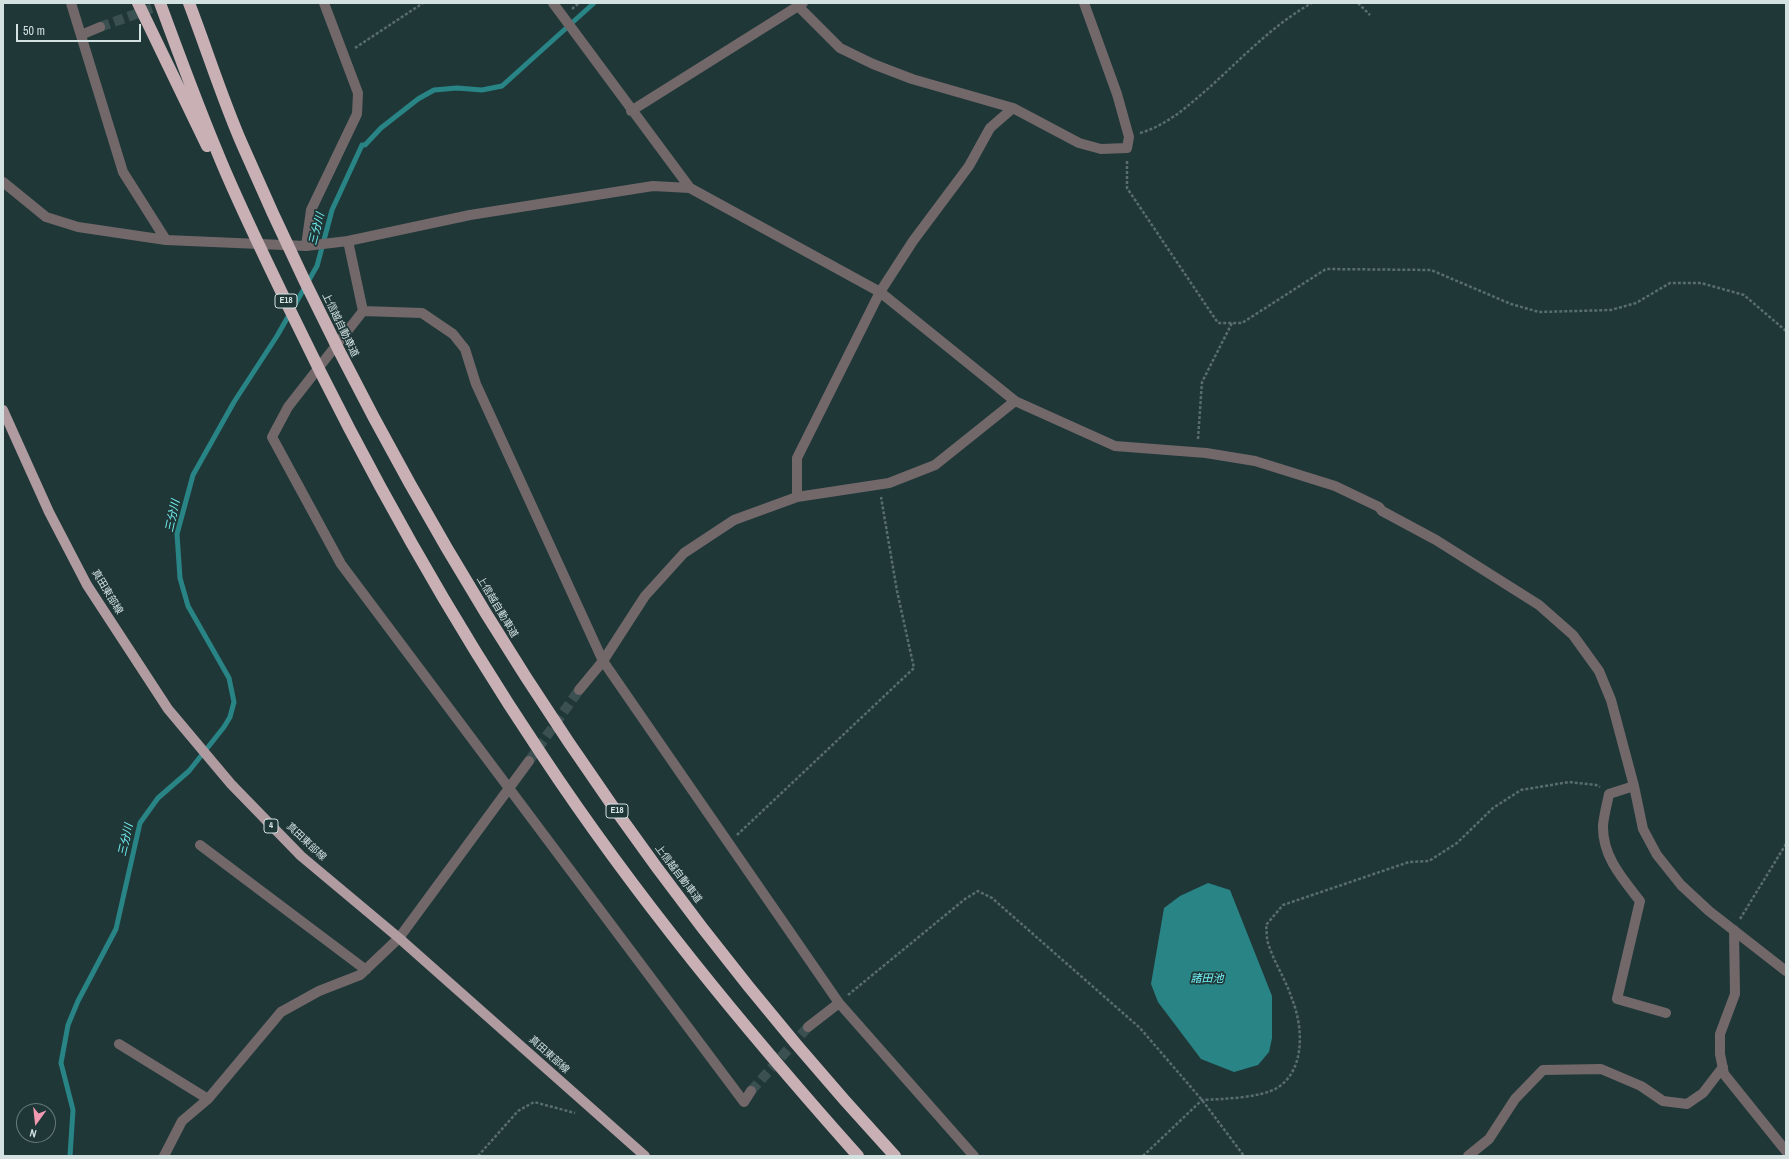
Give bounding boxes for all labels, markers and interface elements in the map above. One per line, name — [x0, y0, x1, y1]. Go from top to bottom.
scale bar — [18, 16, 143, 42]
text: 50 m — [23, 23, 45, 39]
water label: 三分川 — [307, 211, 327, 247]
street label: 上信越自動車道 — [319, 291, 361, 359]
road number: E18 — [275, 294, 297, 308]
water label: 三分川 — [163, 498, 183, 534]
street label: 真田東部線 — [89, 567, 125, 617]
street label: 上信越自動車道 — [474, 574, 520, 640]
road number: E18 — [606, 804, 628, 818]
road number: 4 — [264, 819, 278, 833]
street label: 真田東部線 — [284, 821, 328, 863]
water label: 三分川 — [116, 822, 136, 858]
street label: 上信越自動車道 — [652, 842, 704, 906]
water label: 諸田池 — [1191, 972, 1223, 986]
street label: 真田東部線 — [526, 1034, 572, 1076]
north arrow — [16, 1103, 56, 1143]
text: N — [28, 1126, 38, 1141]

